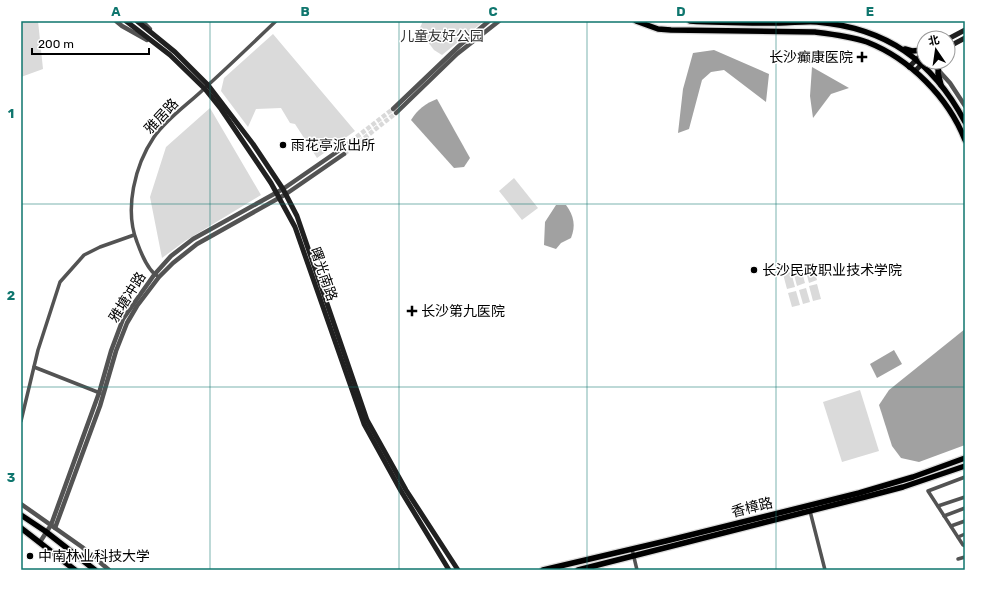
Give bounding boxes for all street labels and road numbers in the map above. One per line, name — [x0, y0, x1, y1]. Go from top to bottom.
street label: 雅居路 — [141, 95, 182, 137]
street label: 曙光南路 — [306, 245, 341, 303]
street label: 雅塘冲路 — [105, 269, 149, 326]
street label: 香樟路 — [730, 494, 775, 521]

